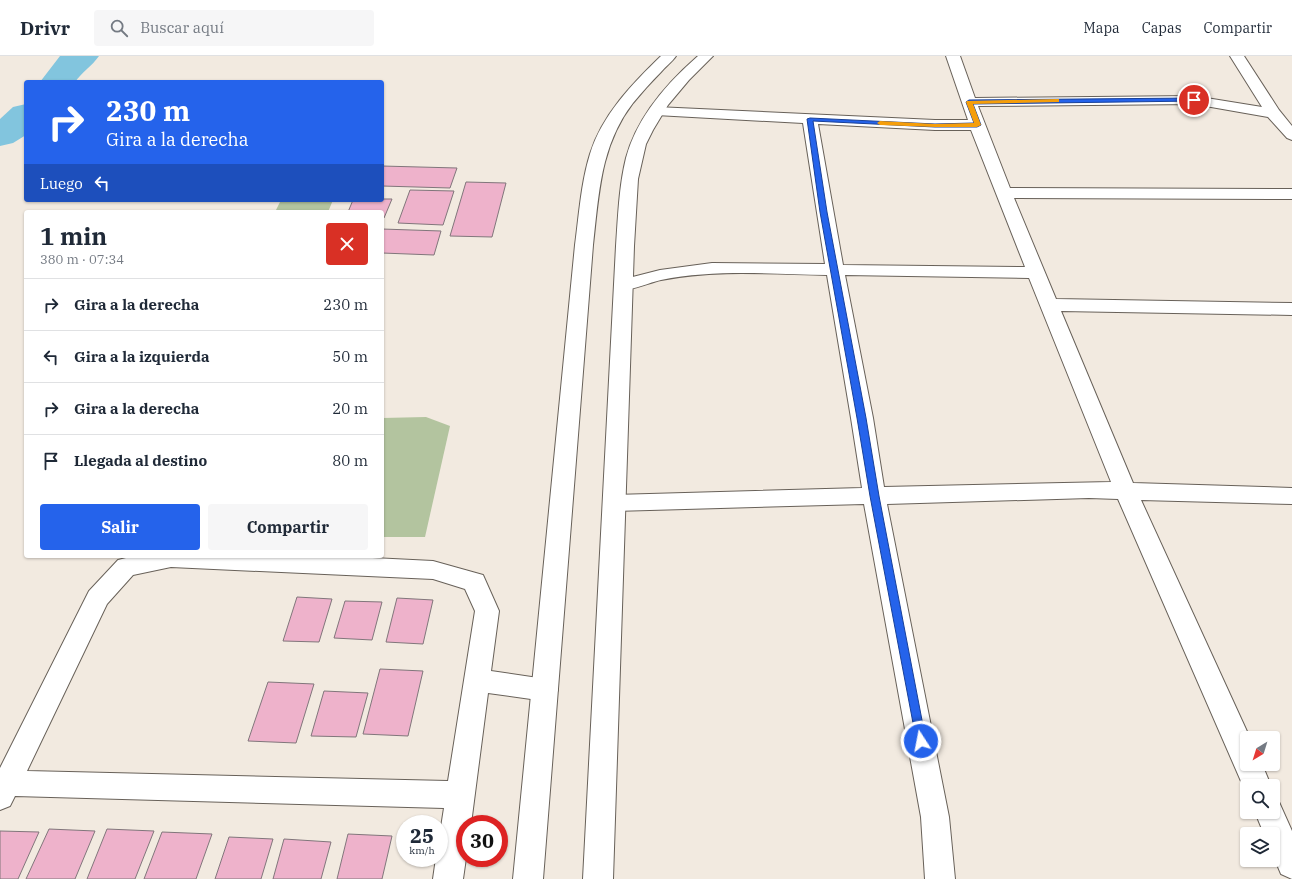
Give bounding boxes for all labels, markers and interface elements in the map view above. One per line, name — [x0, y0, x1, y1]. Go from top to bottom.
search box — [94, 10, 374, 46]
text: Drivr — [20, 16, 70, 40]
icon: search — [108, 17, 130, 39]
text: Buscar aquí — [140, 18, 224, 37]
text: Mapa — [1084, 19, 1120, 37]
text: Capas — [1142, 19, 1182, 37]
text: Compartir — [1204, 19, 1272, 37]
pin — [1177, 83, 1211, 117]
icon: arrive — [1183, 89, 1205, 111]
text: 230 m — [106, 92, 190, 129]
icon: right — [40, 96, 92, 148]
text: Gira a la derecha — [106, 128, 249, 151]
icon: left — [91, 172, 113, 194]
text: Luego — [40, 174, 83, 193]
text: 1 min — [40, 220, 107, 252]
button: close — [326, 223, 368, 265]
text: 380 m · 07:34 — [40, 251, 124, 268]
icon: right — [40, 294, 62, 316]
text: Gira a la derecha — [74, 295, 199, 314]
text: 230 m — [323, 295, 368, 314]
icon: left — [40, 346, 62, 368]
text: Gira a la izquierda — [74, 347, 210, 366]
text: 50 m — [332, 347, 368, 366]
icon: right — [40, 398, 62, 420]
text: Gira a la derecha — [74, 399, 199, 418]
text: 20 m — [332, 399, 368, 418]
icon: arrive — [40, 450, 62, 472]
text: Llegada al destino — [74, 451, 207, 470]
text: 80 m — [332, 451, 368, 470]
button: Salir — [40, 504, 200, 550]
button: Compartir — [208, 504, 368, 550]
position arrow — [900, 720, 942, 762]
north arrow — [1240, 731, 1280, 771]
map controls — [1240, 731, 1280, 867]
button: search — [1240, 779, 1280, 819]
speed limit sign: 30 — [456, 815, 508, 867]
text: 25 — [410, 822, 434, 849]
button: layers — [1240, 827, 1280, 867]
text: km/h — [409, 844, 435, 857]

